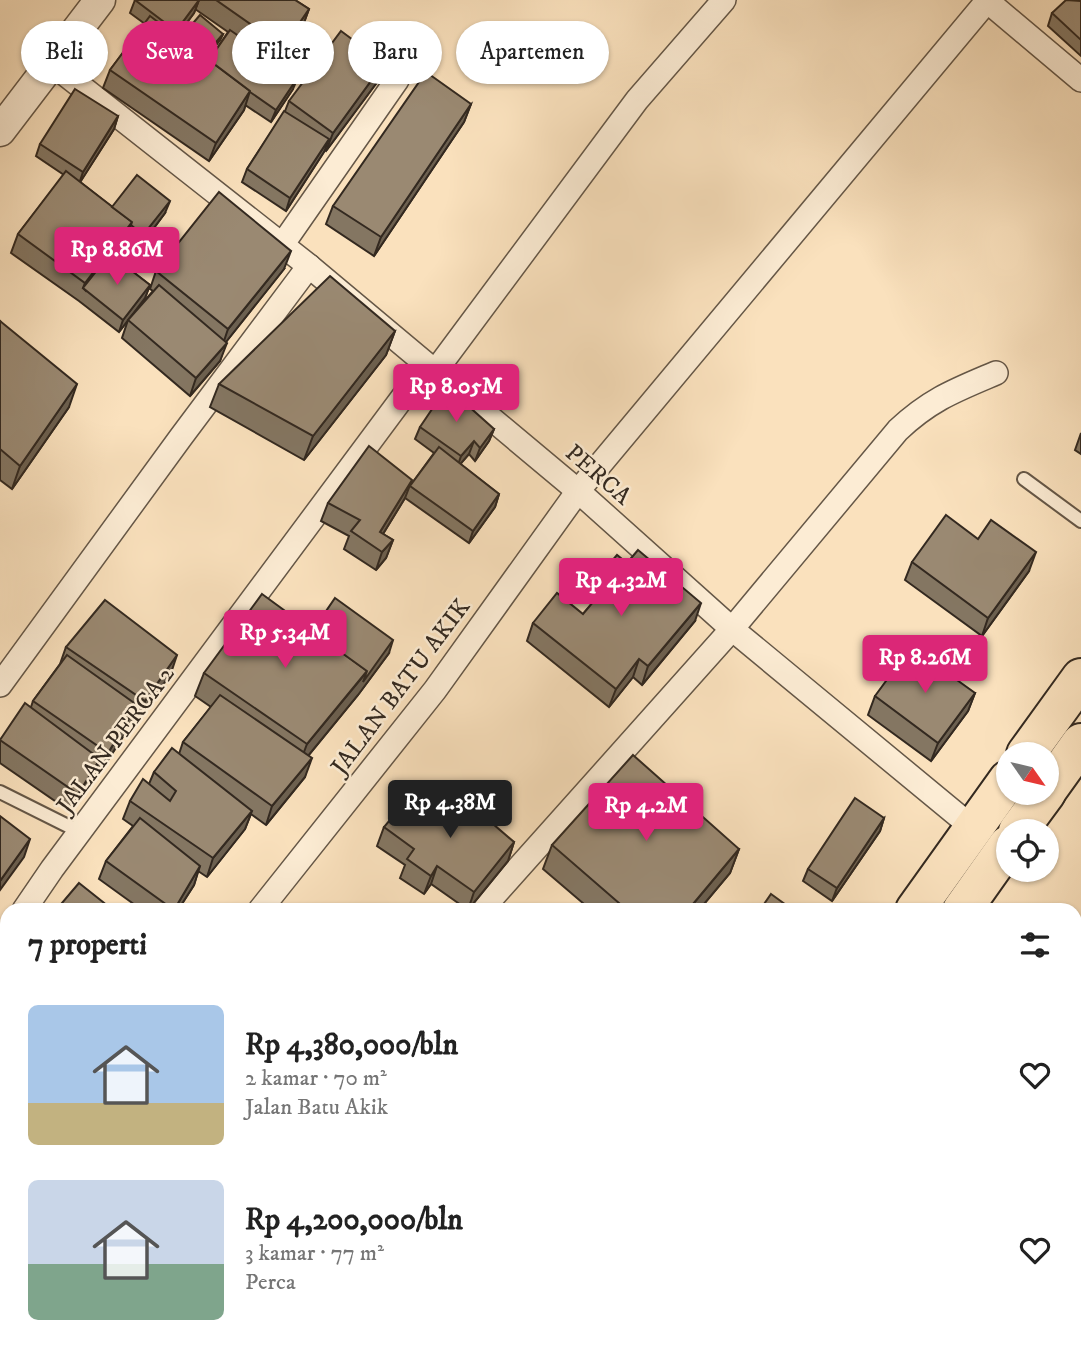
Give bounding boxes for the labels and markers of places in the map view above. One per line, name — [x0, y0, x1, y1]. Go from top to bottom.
pin: Rp 8.86M — [45, 228, 189, 287]
pin: Rp 8.05M — [384, 364, 528, 424]
pin: Rp 4.32M — [549, 558, 693, 618]
pin: Rp 5.34M — [213, 610, 357, 670]
pin: Rp 8.26M — [853, 636, 997, 695]
pin: Rp 4.38M — [378, 780, 522, 840]
pin: Rp 4.2M — [581, 784, 711, 843]

